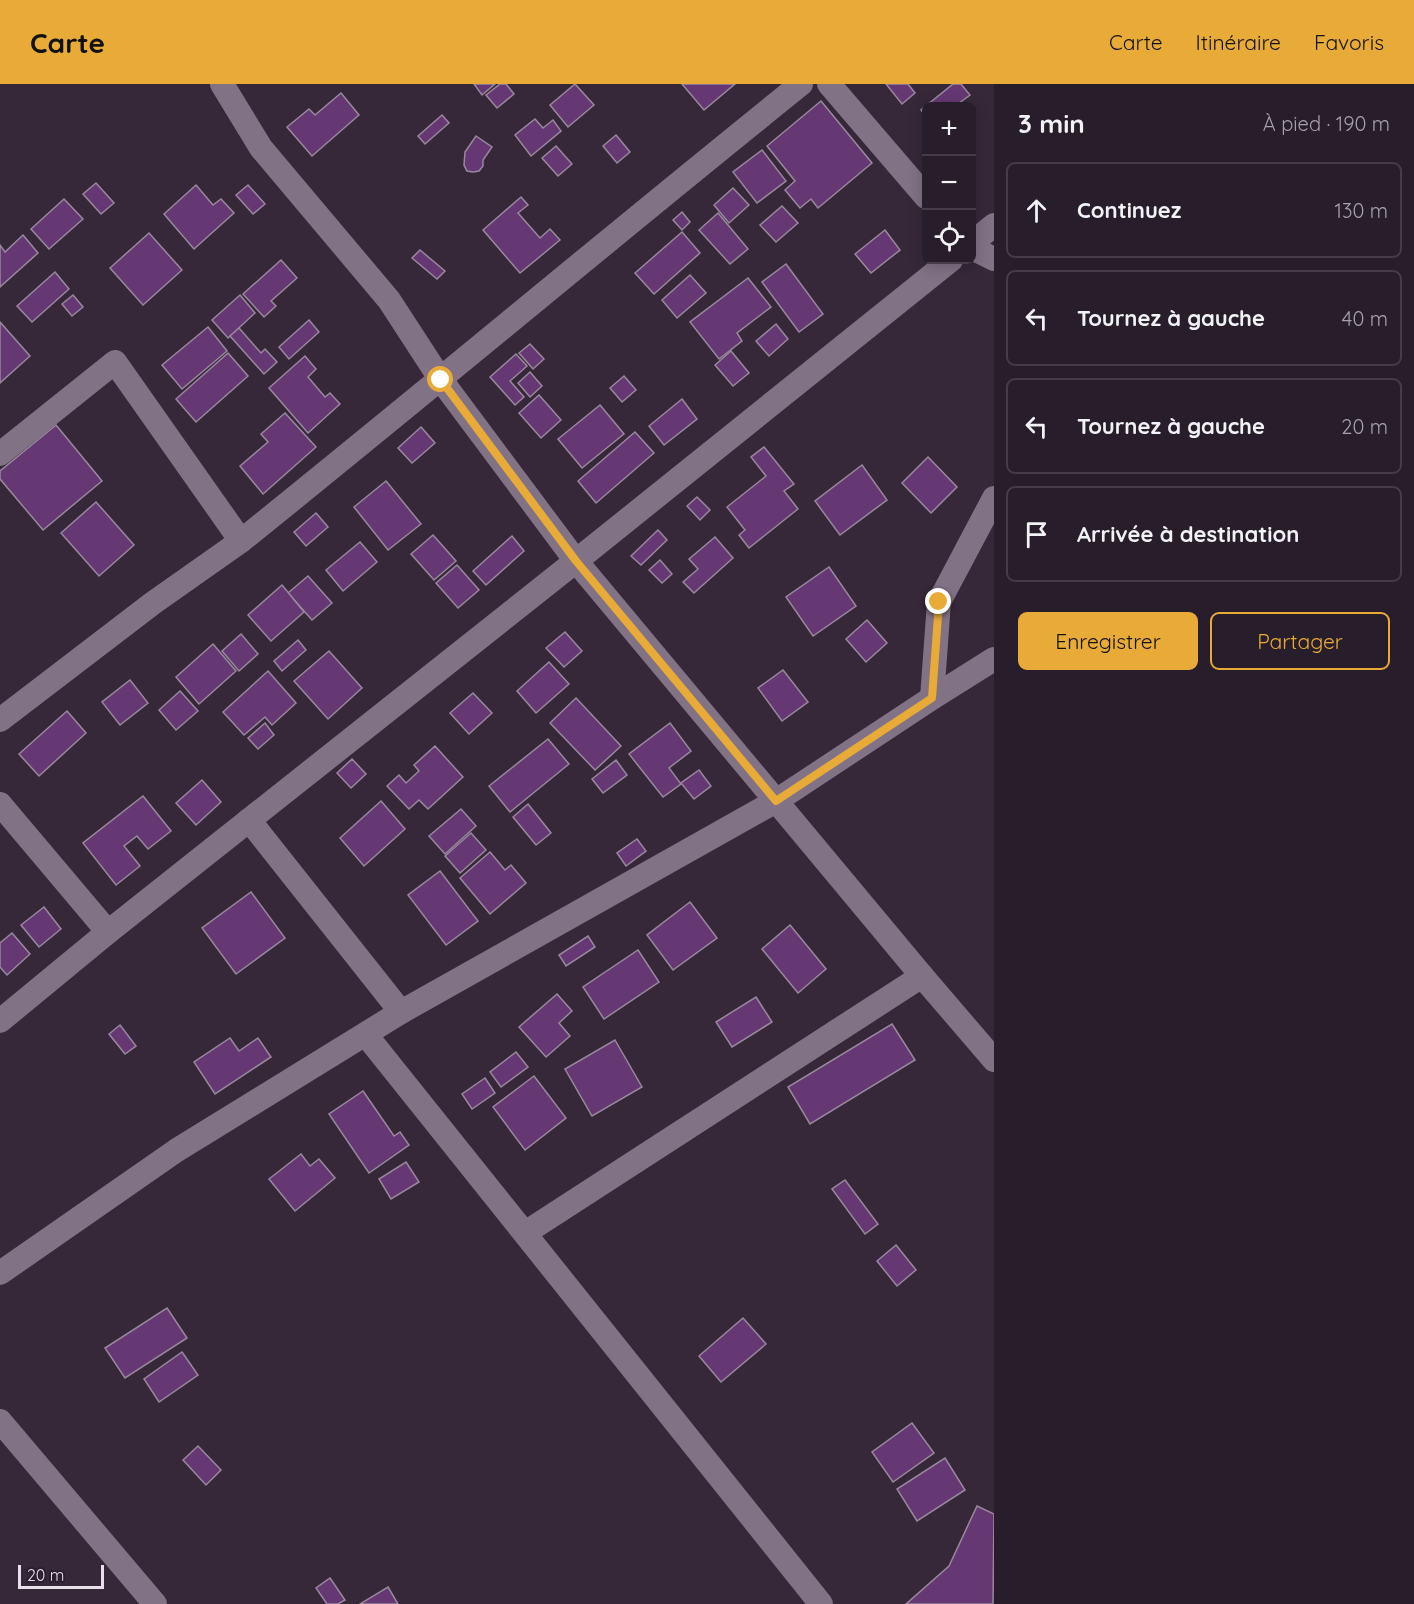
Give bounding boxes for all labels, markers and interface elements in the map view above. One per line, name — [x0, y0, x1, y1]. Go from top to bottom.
text: Carte — [30, 25, 105, 60]
text: Carte — [1109, 29, 1163, 55]
text: Itinéraire — [1196, 29, 1281, 55]
text: Favoris — [1314, 29, 1384, 55]
map controls — [922, 102, 976, 264]
button: + — [922, 102, 976, 156]
text: 3 min — [1018, 107, 1085, 140]
text: À pied · 190 m — [1263, 111, 1390, 136]
button: − — [922, 156, 976, 210]
icon: ahead — [1020, 194, 1053, 227]
text: Continuez — [1077, 196, 1181, 224]
text: 130 m — [1335, 198, 1388, 223]
button: locate — [922, 210, 976, 264]
icon: left — [1020, 302, 1053, 335]
text: Tournez à gauche — [1077, 304, 1265, 332]
text: 40 m — [1342, 306, 1388, 331]
route start — [427, 366, 453, 392]
icon: left — [1020, 410, 1053, 443]
text: Tournez à gauche — [1077, 412, 1265, 440]
text: 20 m — [1341, 414, 1388, 439]
icon: arrive — [1020, 518, 1053, 551]
text: Arrivée à destination — [1077, 520, 1299, 548]
route end — [925, 588, 951, 614]
button: Enregistrer — [1018, 612, 1198, 670]
button: Partager — [1210, 612, 1390, 670]
scale bar — [18, 1562, 104, 1590]
text: 20 m — [27, 1565, 64, 1585]

